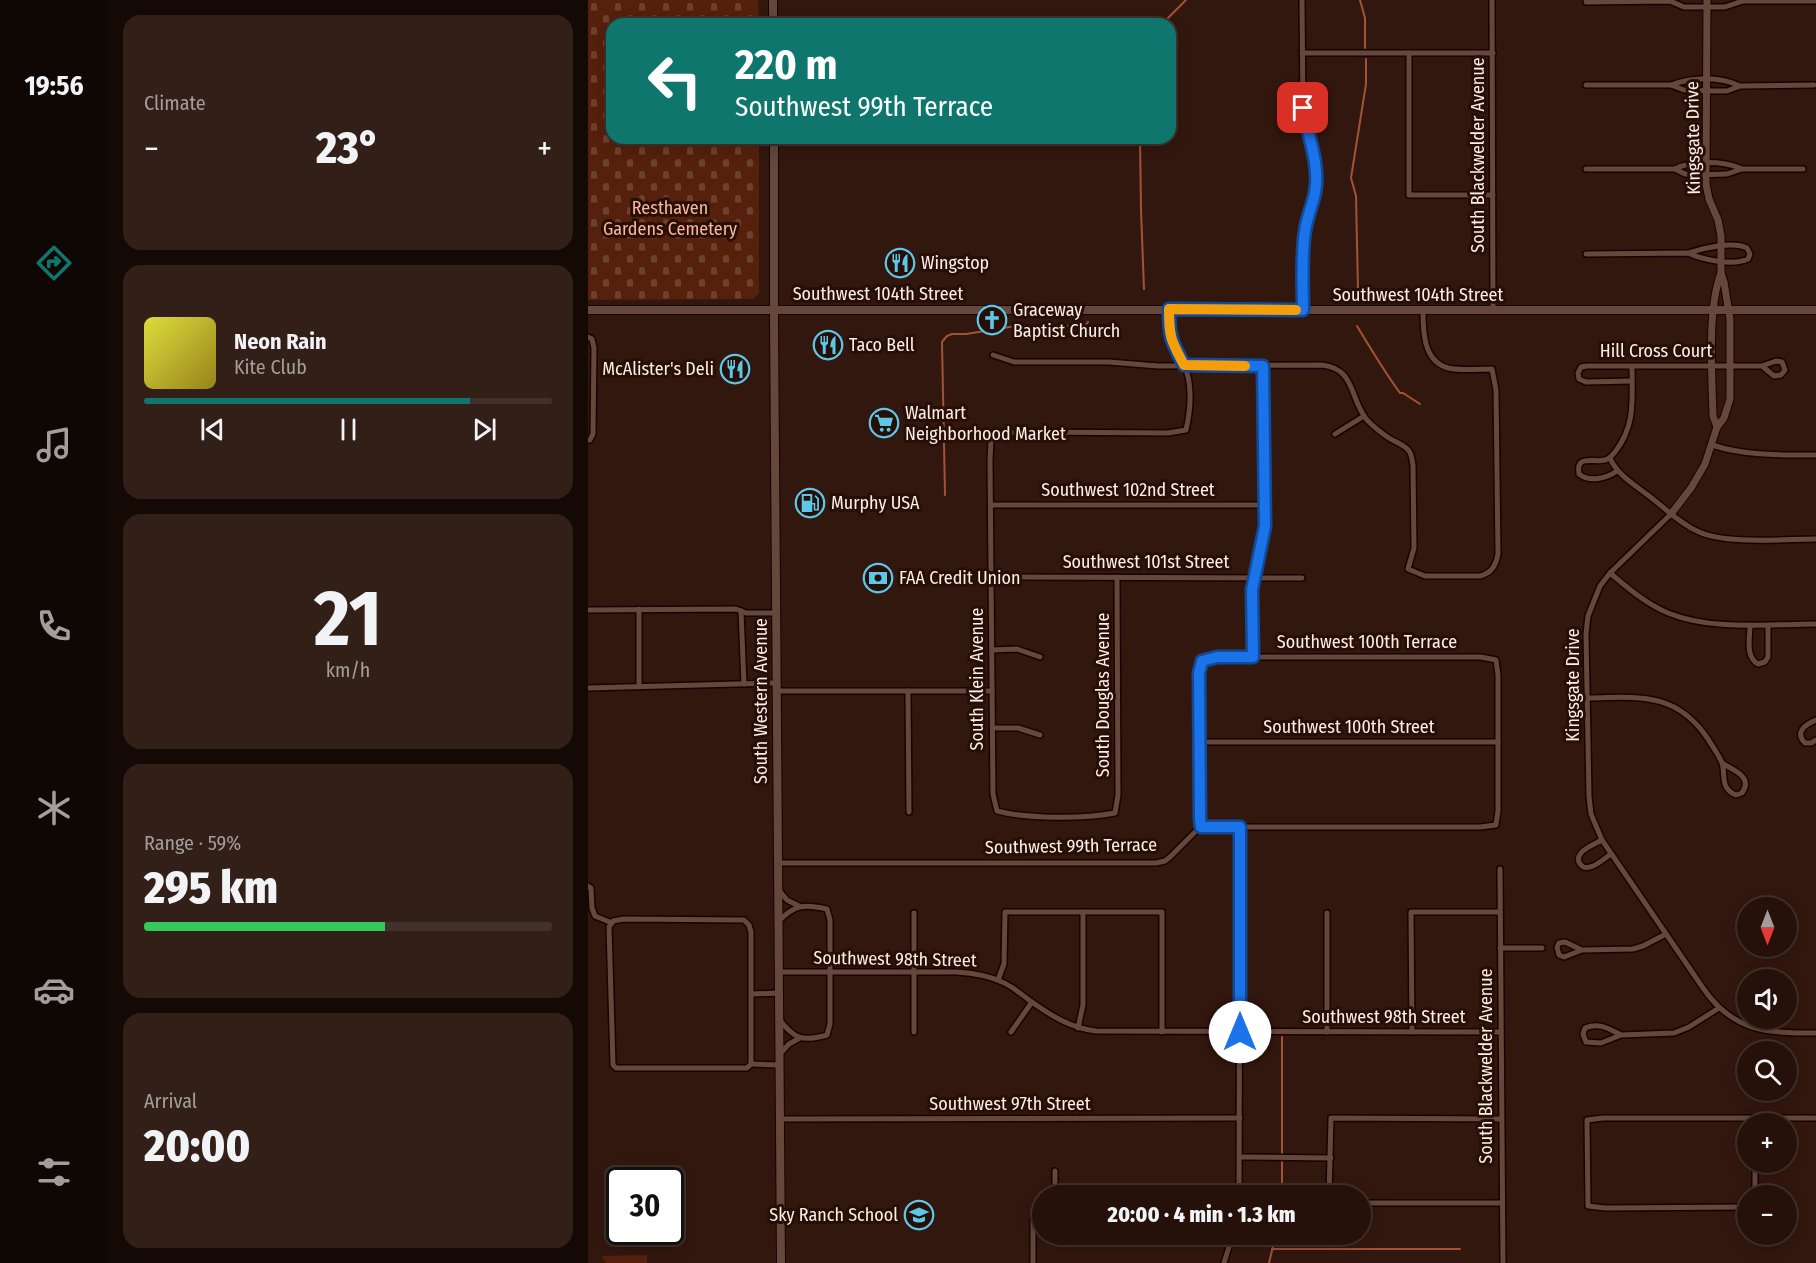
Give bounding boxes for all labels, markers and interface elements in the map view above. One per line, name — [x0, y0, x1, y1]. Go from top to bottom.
text: 220 m — [735, 40, 838, 90]
icon: left — [636, 42, 714, 120]
street label: South Blackwelder Avenue — [1467, 57, 1489, 253]
text: 19:56 — [24, 70, 84, 102]
street label: Kingsgate Drive — [1681, 81, 1705, 195]
pin — [1277, 82, 1328, 133]
text: Climate — [144, 91, 206, 115]
text: Southwest 99th Terrace — [735, 91, 993, 123]
icon: arrive — [1286, 91, 1319, 124]
text: 23° — [316, 121, 380, 175]
text: − — [144, 129, 159, 169]
text: + — [537, 129, 552, 169]
park label: Resthaven Gardens Cemetery — [603, 197, 737, 240]
icon: directions — [33, 242, 75, 284]
restaurant icon: Wingstop — [884, 247, 916, 279]
place label: Wingstop — [921, 252, 989, 274]
street label: Southwest 104th Street — [793, 283, 963, 305]
street label: Southwest 104th Street — [1333, 284, 1503, 306]
place label: Graceway Baptist Church — [1013, 299, 1120, 342]
church icon: Graceway Baptist Church — [976, 304, 1008, 336]
text: Neon Rain — [234, 328, 327, 355]
restaurant icon: Taco Bell — [812, 329, 844, 361]
place label: Taco Bell — [849, 334, 915, 356]
street label: Hill Cross Court — [1600, 340, 1712, 362]
restaurant icon: McAlister's Deli — [719, 353, 751, 385]
text: Kite Club — [234, 355, 307, 379]
place label: McAlister's Deli — [602, 358, 714, 380]
place label: Walmart Neighborhood Market — [905, 402, 1066, 445]
supermarket icon: Walmart Neighborhood Market — [868, 407, 900, 439]
icon: previous — [196, 413, 229, 446]
icon: pause — [332, 413, 365, 446]
icon: next — [468, 413, 501, 446]
icon: music — [33, 424, 75, 466]
street label: Southwest 102nd Street — [1041, 479, 1215, 501]
fuel station icon: Murphy USA — [794, 487, 826, 519]
place label: Murphy USA — [831, 492, 920, 514]
street label: Southwest 101st Street — [1063, 551, 1229, 573]
bank icon: FAA Credit Union — [862, 562, 894, 594]
place label: FAA Credit Union — [899, 567, 1021, 589]
text: 21 — [314, 572, 382, 666]
icon: phone — [33, 605, 75, 647]
street label: South Klein Avenue — [966, 607, 988, 750]
street label: South Douglas Avenue — [1092, 613, 1114, 777]
street label: South Western Avenue — [750, 618, 772, 784]
street label: Kingsgate Drive — [1562, 628, 1584, 742]
street label: Southwest 100th Terrace — [1277, 631, 1457, 653]
text: km/h — [326, 658, 370, 682]
street label: Southwest 100th Street — [1263, 716, 1435, 738]
icon: climate — [33, 787, 75, 829]
text: Range · 59% — [144, 831, 241, 855]
street label: Southwest 99th Terrace — [985, 833, 1157, 859]
text: 295 km — [144, 861, 278, 915]
north arrow — [1737, 897, 1797, 957]
map controls — [1737, 897, 1797, 1245]
street label: Southwest 98th Street — [813, 947, 977, 971]
street label: South Blackwelder Avenue — [1475, 968, 1497, 1164]
icon: car — [33, 969, 75, 1011]
button: sound — [1737, 969, 1797, 1029]
position arrow — [1208, 1000, 1272, 1064]
street label: Southwest 98th Street — [1302, 1006, 1466, 1028]
button: search — [1737, 1041, 1797, 1101]
text: Arrival — [144, 1089, 197, 1113]
street label: Southwest 97th Street — [929, 1093, 1091, 1115]
button: + — [1737, 1113, 1797, 1173]
text: 20:00 — [144, 1119, 250, 1173]
icon: filters — [33, 1151, 75, 1193]
speed limit sign: 30 — [606, 1167, 684, 1245]
button: − — [1737, 1185, 1797, 1245]
school or university icon: Sky Ranch School — [903, 1199, 935, 1231]
text: 20:00 · 4 min · 1.3 km — [1108, 1201, 1295, 1228]
place label: Sky Ranch School — [769, 1204, 898, 1226]

